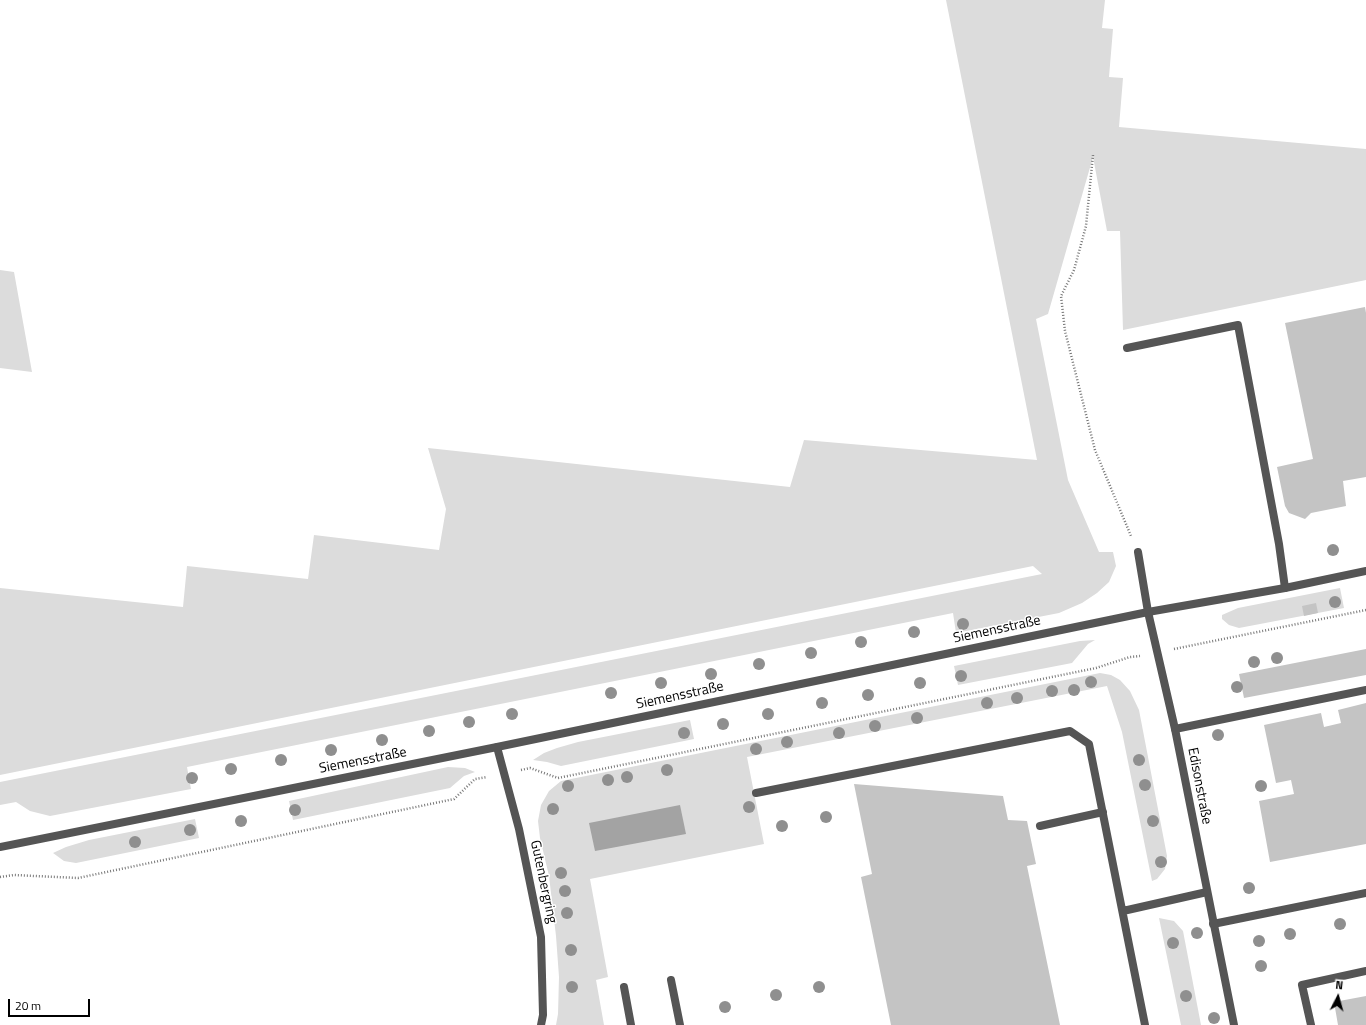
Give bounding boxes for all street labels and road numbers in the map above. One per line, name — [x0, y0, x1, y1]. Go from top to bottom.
street label: Siemensstraße — [952, 613, 1042, 647]
street label: Siemensstraße — [635, 679, 725, 713]
street label: Siemensstraße — [318, 744, 408, 778]
street label: Edisonstraße — [1183, 746, 1215, 826]
street label: Gutenbergring — [526, 839, 560, 925]

